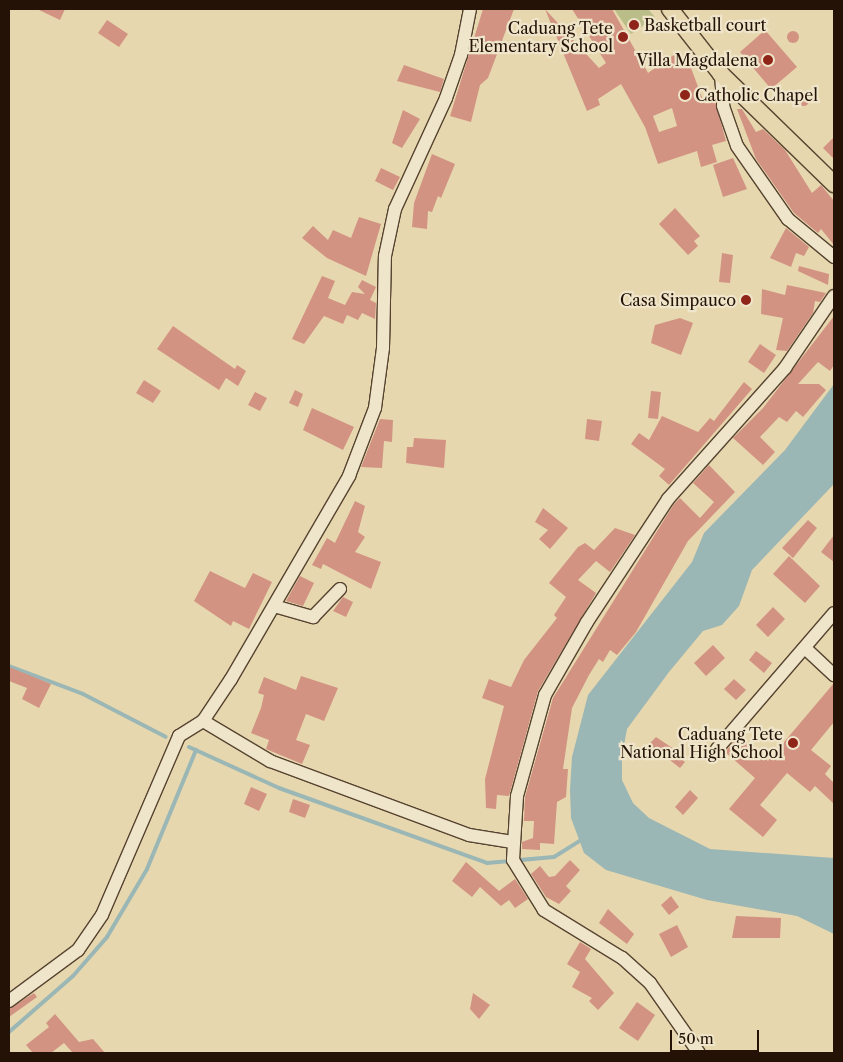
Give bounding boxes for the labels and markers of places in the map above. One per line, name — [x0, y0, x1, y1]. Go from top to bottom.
place label: Basketball court — [644, 15, 766, 35]
place label: Caduang Tete Elementary School — [468, 18, 613, 56]
marker: Basketball court — [628, 19, 640, 31]
marker: Caduang Tete Elementary School — [617, 31, 629, 43]
place label: Villa Magdalena — [636, 50, 758, 70]
marker: Villa Magdalena — [762, 54, 774, 66]
place label: Catholic Chapel — [695, 85, 818, 105]
marker: Catholic Chapel — [679, 89, 691, 101]
place label: Casa Simpauco — [620, 290, 736, 310]
marker: Casa Simpauco — [740, 294, 752, 306]
place label: Caduang Tete National High School — [620, 724, 783, 762]
marker: Caduang Tete National High School — [787, 737, 799, 749]

